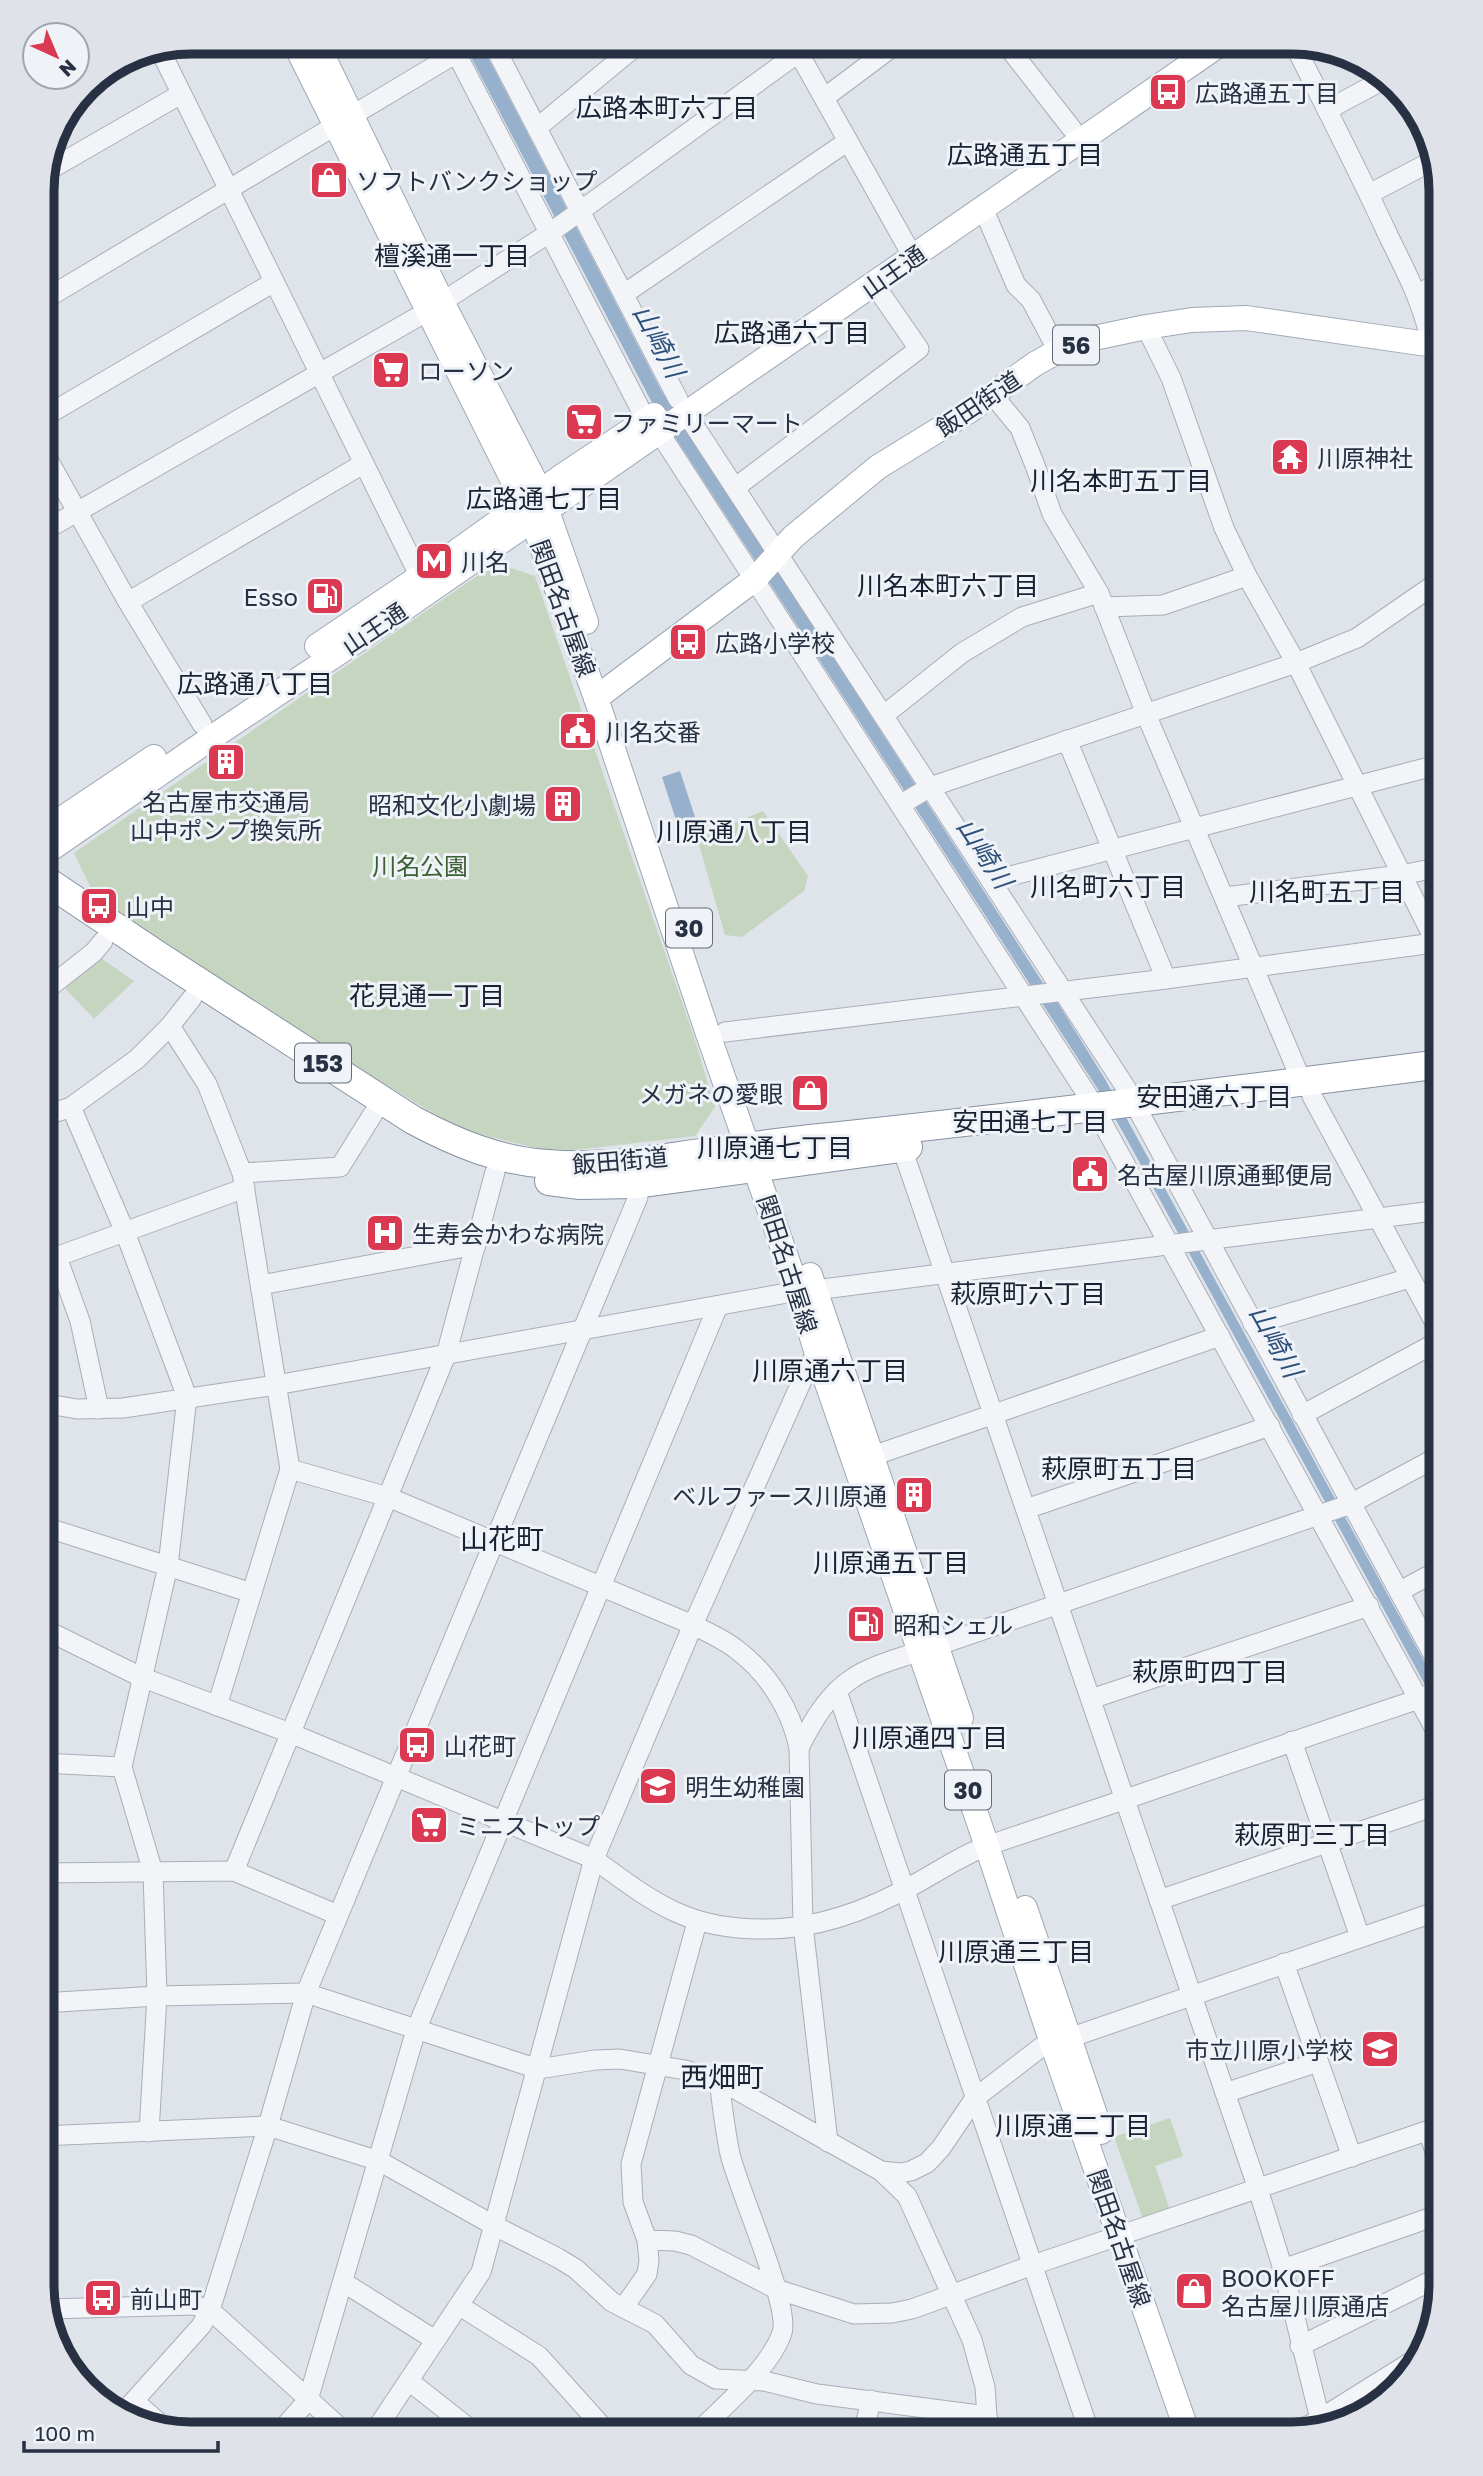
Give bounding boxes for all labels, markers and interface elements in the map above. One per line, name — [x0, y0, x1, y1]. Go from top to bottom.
north arrow — [21, 21, 91, 91]
text: N — [55, 55, 81, 82]
bus stop icon: 広路通五丁目 — [1147, 71, 1189, 113]
place label: 広路通五丁目 — [1195, 78, 1339, 107]
district label: 広路本町六丁目 — [576, 92, 758, 123]
district label: 広路通五丁目 — [947, 139, 1103, 170]
shop icon: ソフトバンクショップ — [308, 159, 350, 201]
place label: ソフトバンクショップ — [356, 166, 597, 195]
street label: 山王通 — [855, 238, 931, 304]
district label: 檀溪通一丁目 — [374, 240, 530, 271]
water label: 山崎川 — [627, 299, 692, 385]
district label: 広路通六丁目 — [714, 317, 870, 348]
road number: 56 — [1053, 326, 1099, 364]
supermarket icon: ローソン — [370, 349, 412, 391]
place label: ローソン — [418, 356, 514, 385]
street label: 飯田街道 — [930, 364, 1026, 442]
supermarket icon: ファミリーマート — [563, 401, 605, 443]
place label: ファミリーマート — [611, 408, 803, 437]
temple icon: 川原神社 — [1269, 436, 1311, 478]
place label: 川原神社 — [1317, 443, 1413, 472]
district label: 川名本町五丁目 — [1030, 465, 1212, 496]
district label: 広路通七丁目 — [466, 483, 622, 514]
street label: 関田名古屋線 — [526, 535, 602, 681]
metro station icon: 川名 — [413, 540, 455, 582]
place label: 川名 — [461, 547, 509, 576]
district label: 川名本町六丁目 — [857, 570, 1039, 601]
fuel station icon: Esso — [304, 575, 346, 617]
place label: Esso — [244, 582, 298, 611]
street label: 山王通 — [336, 596, 412, 660]
bus stop icon: 広路小学校 — [667, 621, 709, 663]
place label: 広路小学校 — [715, 628, 835, 657]
district label: 広路通八丁目 — [177, 668, 333, 699]
public building icon: 川名交番 — [557, 710, 599, 752]
place label: 川名交番 — [605, 717, 701, 746]
building icon: 名古屋市交通局 山中ポンプ換気所 — [205, 741, 247, 783]
building icon: 昭和文化小劇場 — [542, 783, 584, 825]
place label: 名古屋市交通局 山中ポンプ換気所 — [130, 787, 322, 844]
place label: 昭和文化小劇場 — [368, 790, 536, 819]
water label: 山崎川 — [951, 812, 1021, 897]
district label: 川原通八丁目 — [656, 816, 812, 847]
park label: 川名公園 — [372, 851, 468, 880]
district label: 川名町六丁目 — [1030, 871, 1186, 902]
district label: 川名町五丁目 — [1249, 876, 1405, 907]
bus stop icon: 山中 — [78, 885, 120, 927]
place label: 山中 — [126, 892, 174, 921]
road number: 30 — [666, 909, 712, 948]
district label: 花見通一丁目 — [349, 980, 505, 1011]
road number: 153 — [295, 1044, 351, 1082]
shop icon: メガネの愛眼 — [789, 1072, 831, 1114]
place label: メガネの愛眼 — [639, 1079, 783, 1108]
district label: 安田通六丁目 — [1136, 1081, 1292, 1112]
district label: 安田通七丁目 — [952, 1106, 1108, 1137]
district label: 川原通七丁目 — [697, 1132, 853, 1163]
street label: 飯田街道 — [571, 1141, 669, 1179]
public building icon: 名古屋川原通郵便局 — [1069, 1153, 1111, 1195]
place label: 名古屋川原通郵便局 — [1117, 1160, 1333, 1189]
street label: 関田名古屋線 — [752, 1191, 824, 1337]
hospital icon: 生寿会かわな病院 — [364, 1212, 406, 1254]
place label: 生寿会かわな病院 — [412, 1219, 604, 1248]
district label: 萩原町六丁目 — [950, 1278, 1106, 1309]
water label: 山崎川 — [1244, 1299, 1310, 1385]
district label: 川原通六丁目 — [752, 1355, 908, 1386]
district label: 萩原町五丁目 — [1041, 1453, 1197, 1484]
building icon: ベルファース川原通 — [893, 1474, 935, 1516]
place label: ベルファース川原通 — [672, 1481, 887, 1510]
district label: 山花町 — [460, 1522, 544, 1555]
district label: 川原通五丁目 — [813, 1547, 969, 1578]
fuel station icon: 昭和シェル — [845, 1603, 887, 1645]
place label: 昭和シェル — [893, 1610, 1013, 1639]
district label: 萩原町四丁目 — [1132, 1656, 1288, 1687]
district label: 川原通四丁目 — [852, 1722, 1008, 1753]
bus stop icon: 山花町 — [396, 1724, 438, 1766]
place label: 山花町 — [444, 1731, 516, 1760]
school or university icon: 明生幼稚園 — [637, 1765, 679, 1807]
road number: 30 — [945, 1770, 991, 1810]
place label: 明生幼稚園 — [685, 1772, 805, 1801]
supermarket icon: ミニストップ — [408, 1804, 450, 1846]
place label: ミニストップ — [456, 1811, 600, 1840]
district label: 萩原町三丁目 — [1234, 1819, 1390, 1850]
district label: 川原通三丁目 — [938, 1936, 1094, 1967]
school or university icon: 市立川原小学校 — [1359, 2028, 1401, 2070]
place label: 市立川原小学校 — [1185, 2035, 1353, 2064]
district label: 西畑町 — [680, 2060, 764, 2093]
district label: 川原通二丁目 — [995, 2110, 1151, 2141]
street label: 関田名古屋線 — [1083, 2165, 1157, 2311]
place label: BOOKOFF 名古屋川原通店 — [1221, 2263, 1389, 2320]
shop icon: BOOKOFF 名古屋川原通店 — [1173, 2270, 1215, 2312]
bus stop icon: 前山町 — [82, 2277, 124, 2319]
place label: 前山町 — [130, 2284, 202, 2313]
scale bar — [24, 2410, 219, 2454]
text: 100 m — [35, 2420, 95, 2446]

